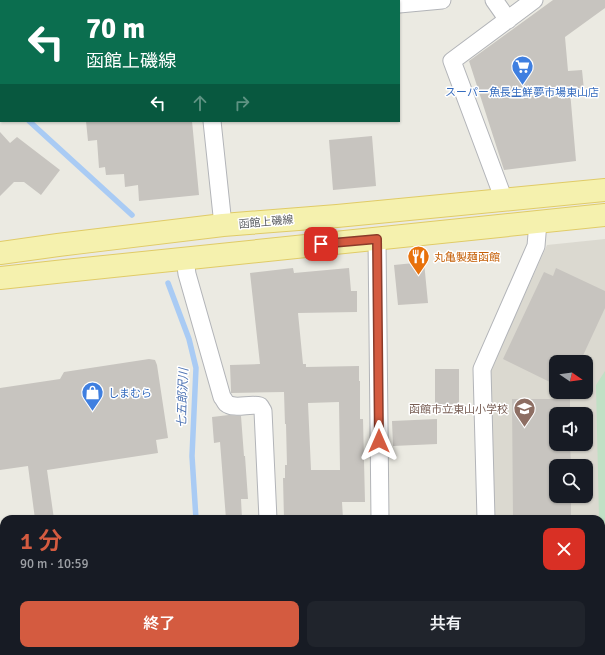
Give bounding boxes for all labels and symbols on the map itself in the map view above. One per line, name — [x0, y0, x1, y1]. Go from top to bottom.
supermarket icon: スーパー魚長生鮮夢市場東山店 — [509, 53, 535, 86]
place label: スーパー魚長生鮮夢市場東山店 — [445, 86, 599, 99]
street label: 函館上磯線 — [238, 213, 294, 231]
pin — [304, 227, 338, 261]
restaurant icon: 丸亀製麺函館 — [405, 244, 431, 277]
place label: 丸亀製麺函館 — [434, 251, 500, 264]
north arrow — [549, 355, 593, 399]
water label: 七五郎沢川 — [174, 366, 192, 428]
shop icon: しまむら — [80, 380, 106, 413]
place label: しまむら — [108, 387, 152, 400]
school or university icon: 函館市立東山小学校 — [511, 396, 537, 429]
place label: 函館市立東山小学校 — [409, 403, 508, 416]
position arrow — [358, 420, 400, 462]

